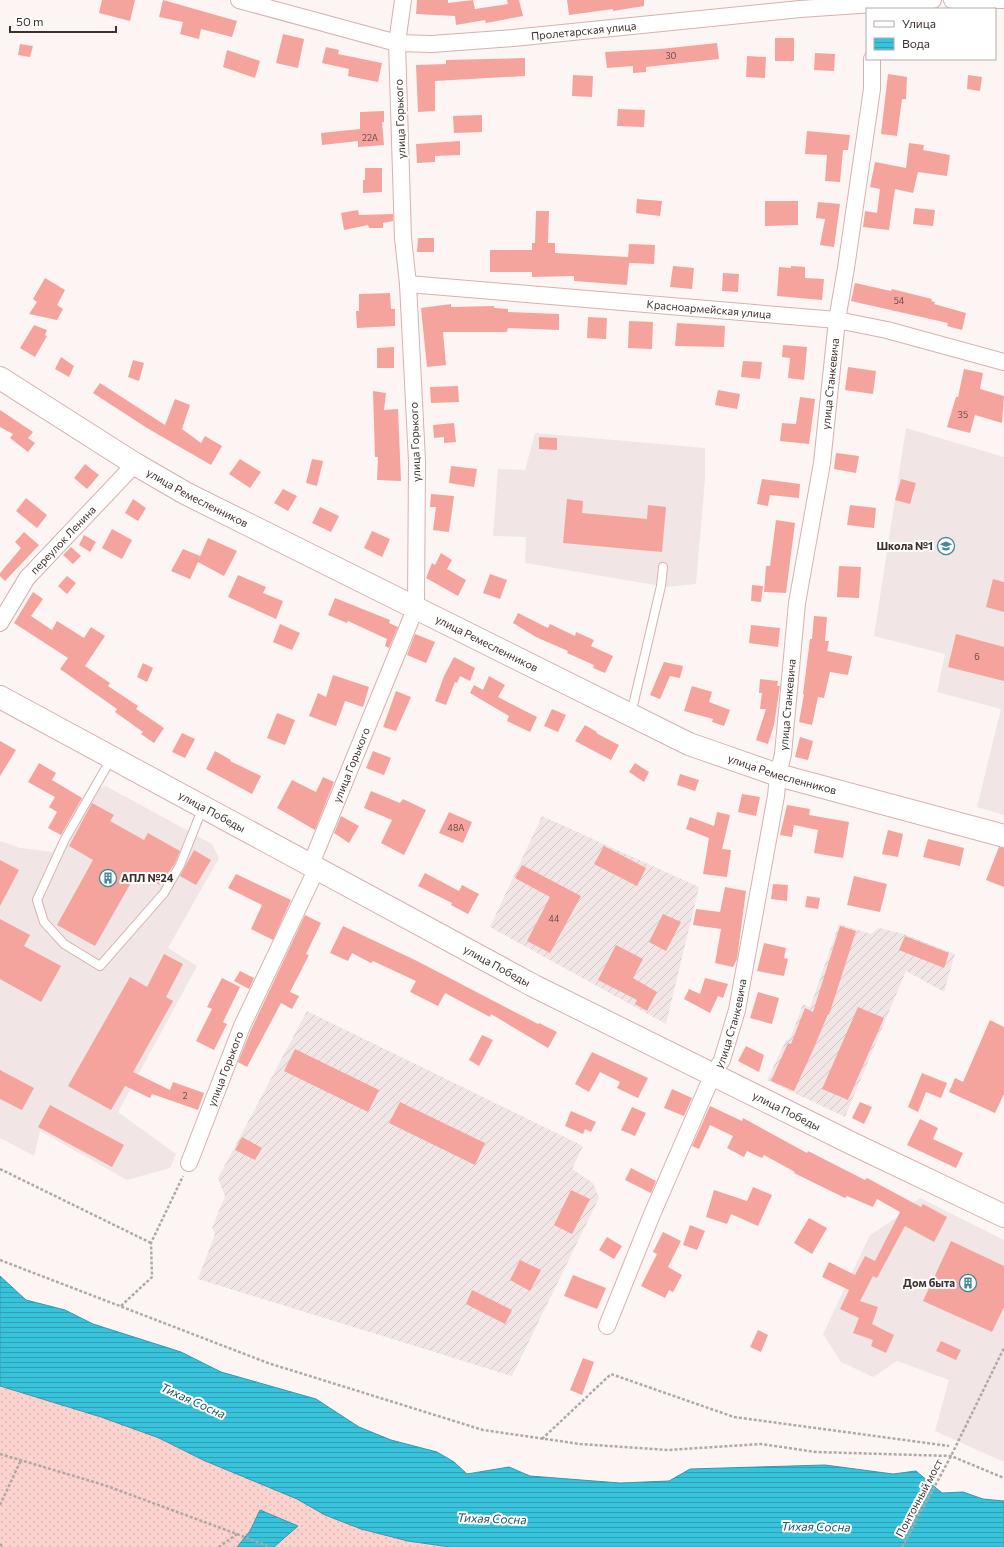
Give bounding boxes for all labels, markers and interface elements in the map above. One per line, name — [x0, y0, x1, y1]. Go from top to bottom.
scale bar — [10, 8, 116, 34]
legend — [866, 8, 996, 60]
text: 50 m — [16, 14, 44, 28]
text: Улица — [902, 16, 936, 30]
street label: Пролетарская улица — [530, 19, 637, 42]
text: Вода — [902, 36, 930, 50]
house number: 30 — [665, 50, 677, 61]
street label: улица Горького — [392, 79, 407, 159]
house number: 22А — [362, 132, 378, 143]
house number: 54 — [894, 295, 905, 306]
street label: Красноармейская улица — [646, 297, 772, 320]
street label: улица Станкевича — [819, 337, 841, 430]
street label: улица Горького — [407, 402, 422, 482]
house number: 35 — [958, 409, 968, 420]
street label: улица Ремесленников — [145, 465, 251, 529]
street label: переулок Ленина — [27, 503, 98, 576]
school or university icon: Школа №1 — [936, 536, 956, 556]
place label: Школа №1 — [876, 539, 933, 552]
street label: улица Ремесленников — [434, 612, 541, 674]
house number: 6 — [974, 651, 980, 662]
street label: улица Станкевича — [776, 658, 798, 751]
street label: улица Горького — [330, 725, 372, 804]
street label: улица Ремесленников — [726, 751, 838, 797]
street label: улица Победы — [177, 788, 248, 835]
house number: 48А — [448, 822, 464, 833]
building icon: АПЛ №24 — [98, 868, 118, 888]
place label: АПЛ №24 — [121, 871, 174, 884]
house number: 44 — [549, 913, 560, 924]
street label: улица Победы — [462, 942, 533, 989]
street label: улица Станкевича — [712, 978, 749, 1070]
street label: улица Горького — [205, 1029, 246, 1108]
street label: улица Победы — [751, 1088, 823, 1133]
house number: 2 — [183, 1090, 188, 1101]
building icon: Дом быта — [958, 1273, 978, 1293]
place label: Дом быта — [903, 1276, 955, 1289]
water label: Тихая Сосна — [159, 1380, 228, 1421]
street label: Понтонный мост — [892, 1456, 945, 1539]
water label: Тихая Сосна — [457, 1510, 527, 1526]
water label: Тихая Сосна — [781, 1518, 851, 1534]

